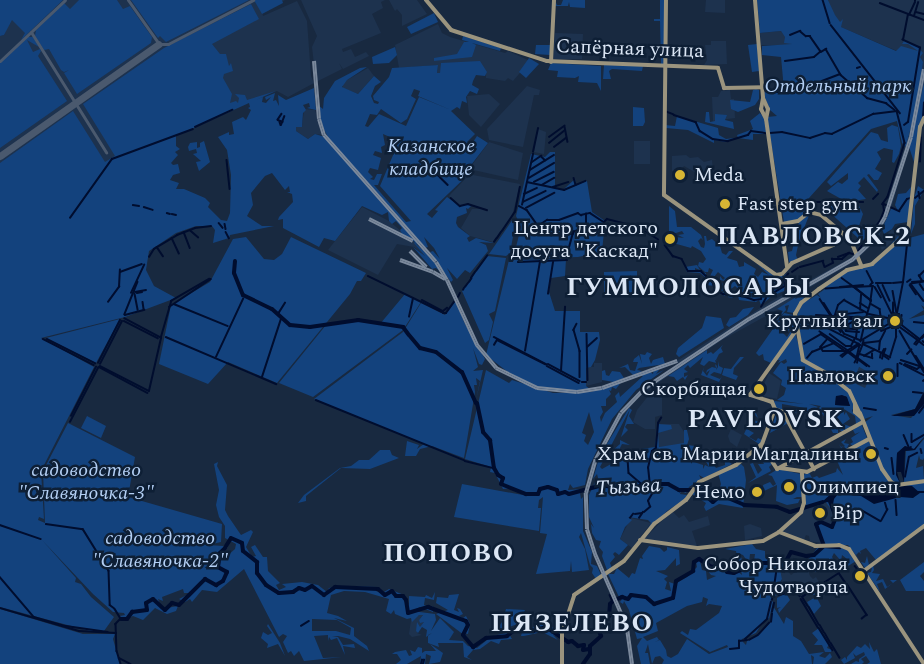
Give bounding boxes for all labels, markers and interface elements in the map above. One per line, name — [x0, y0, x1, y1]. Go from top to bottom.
street label: Сапёрная улица — [556, 34, 704, 64]
park label: Отдельный парк — [764, 74, 912, 98]
park label: Казанское кладбище — [387, 135, 475, 182]
place label: Meda — [694, 163, 744, 187]
marker: Meda — [671, 166, 689, 184]
place label: Fast step gym — [737, 192, 858, 216]
marker: Fast step gym — [718, 197, 732, 211]
place label: Центр детского досуга "Каскад" — [511, 216, 658, 263]
district label: ПАВЛОВСК-2 — [717, 221, 911, 253]
marker: Центр детского досуга "Каскад" — [663, 232, 677, 246]
district label: ГУММОЛОСАРЫ — [566, 272, 812, 304]
place label: Круглый зал — [766, 309, 883, 333]
marker: Круглый зал — [888, 314, 902, 328]
place label: Павловск — [788, 364, 876, 388]
marker: Павловск — [881, 369, 895, 383]
place label: Скорбящая — [641, 377, 747, 401]
marker: Скорбящая — [752, 382, 766, 396]
district label: PAVLOVSK — [688, 404, 844, 436]
place label: Храм св. Марии Магдалины — [597, 442, 859, 466]
marker: Храм св. Марии Магдалины — [864, 447, 878, 461]
park label: садоводство "Славяночка-3" — [18, 458, 154, 505]
water label: Тызьва — [595, 473, 661, 501]
place label: Олимпиец — [801, 475, 899, 499]
place label: Немо — [694, 480, 745, 504]
marker: Олимпиец — [782, 480, 796, 494]
marker: Немо — [750, 485, 764, 499]
place label: Bip — [832, 501, 863, 525]
marker: Bip — [813, 506, 827, 520]
park label: садоводство "Славяночка-2" — [92, 526, 228, 573]
district label: ПОПОВО — [383, 538, 515, 570]
place label: Собор Николая Чудотворца — [704, 552, 848, 599]
marker: Собор Николая Чудотворца — [853, 569, 867, 583]
district label: ПЯЗЕЛЕВО — [490, 608, 654, 640]

